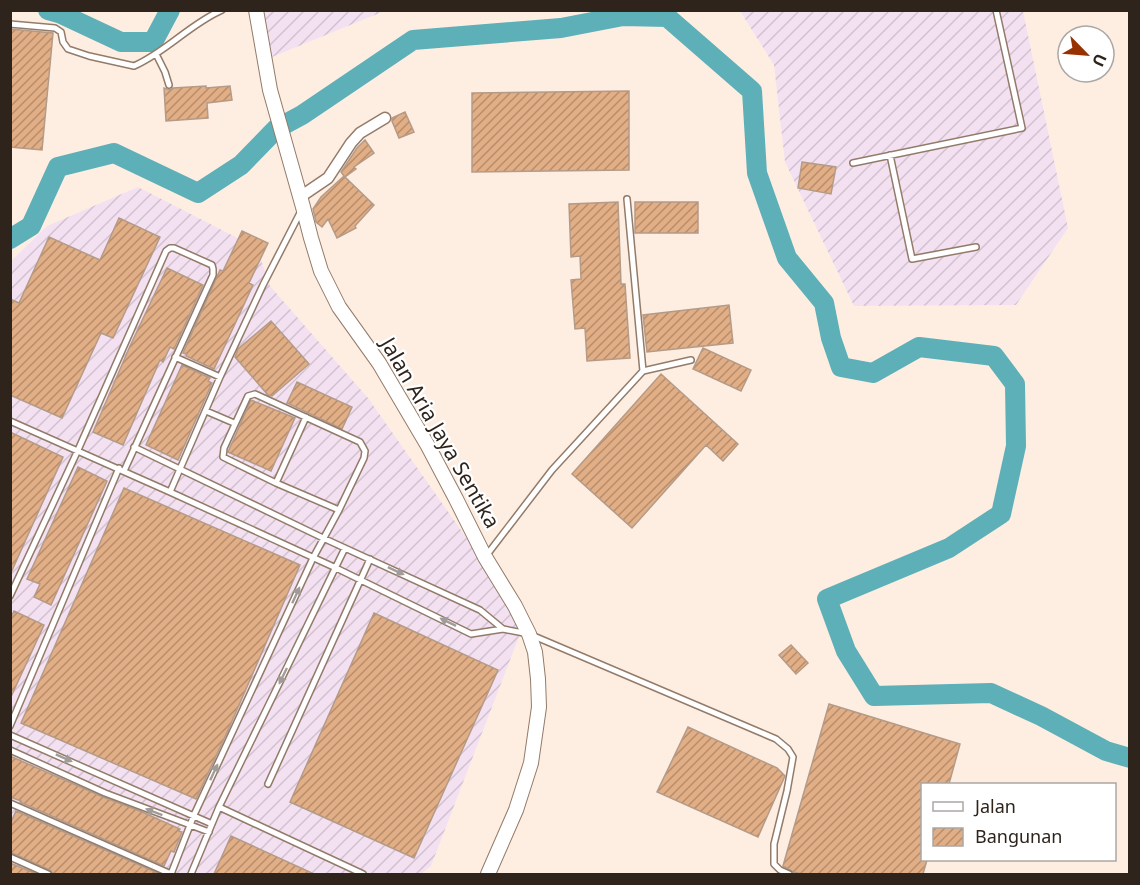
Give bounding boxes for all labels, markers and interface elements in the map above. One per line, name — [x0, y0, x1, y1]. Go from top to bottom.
north arrow — [1056, 24, 1116, 84]
text: U — [1087, 50, 1112, 70]
street label: Jalan Aria Jaya Sentika — [374, 330, 507, 533]
one-way arrow — [387, 566, 404, 575]
one-way arrow — [291, 587, 300, 604]
one-way arrow — [439, 618, 456, 627]
one-way arrow — [279, 668, 288, 685]
one-way arrow — [55, 754, 73, 764]
one-way arrow — [209, 763, 219, 781]
legend — [921, 783, 1116, 861]
text: Jalan — [973, 794, 1016, 818]
one-way arrow — [145, 807, 163, 816]
text: Bangunan — [975, 824, 1062, 848]

